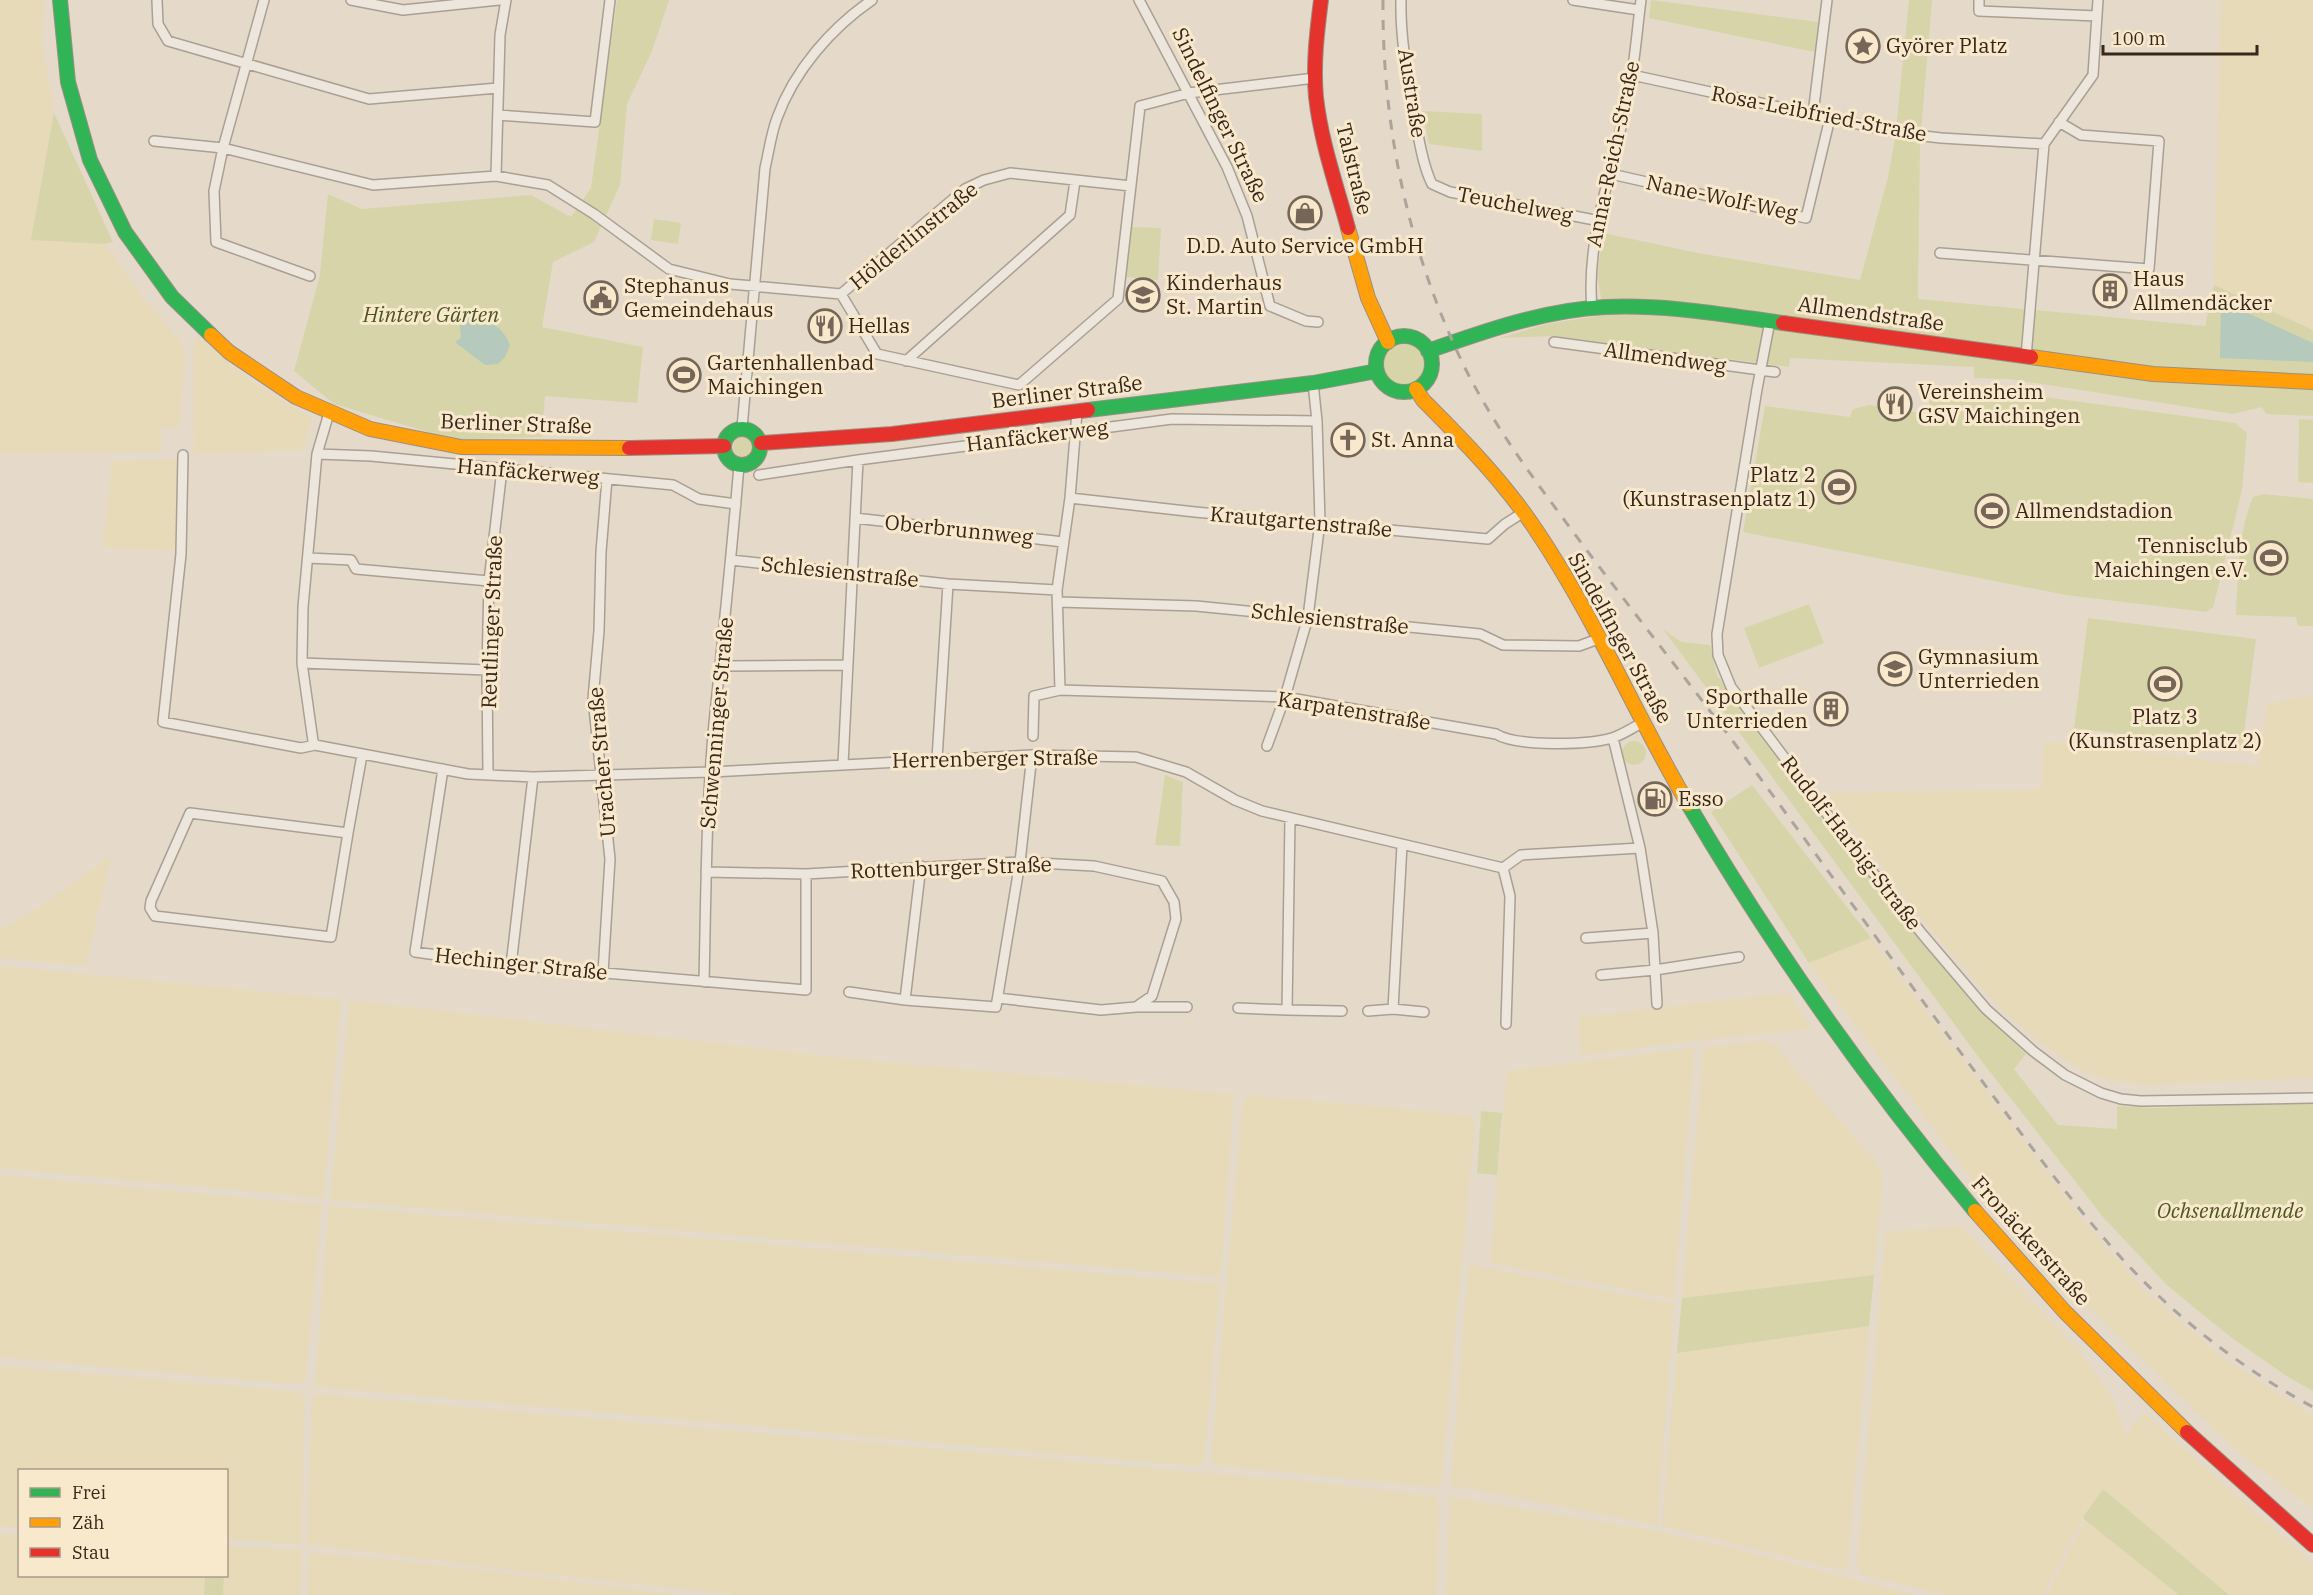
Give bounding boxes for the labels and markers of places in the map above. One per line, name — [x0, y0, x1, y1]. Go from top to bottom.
place icon: Györer Platz — [1845, 28, 1881, 64]
place label: Györer Platz — [1886, 31, 2008, 59]
shop icon: D.D. Auto Service GmbH — [1287, 195, 1323, 231]
place label: D.D. Auto Service GmbH — [1186, 231, 1424, 259]
place label: Haus Allmendäcker — [2133, 264, 2273, 316]
place label: Kinderhaus St. Martin — [1166, 268, 1282, 320]
place label: Stephanus Gemeindehaus — [624, 271, 773, 323]
building icon: Haus Allmendäcker — [2092, 273, 2128, 309]
school or university icon: Kinderhaus St. Martin — [1125, 277, 1161, 313]
public building icon: Stephanus Gemeindehaus — [583, 280, 619, 316]
restaurant icon: Hellas — [807, 308, 843, 344]
place label: Hellas — [848, 311, 910, 339]
place label: Gartenhallenbad Maichingen — [707, 348, 874, 400]
sports icon: Gartenhallenbad Maichingen — [666, 357, 702, 393]
place label: Vereinsheim GSV Maichingen — [1918, 377, 2081, 429]
restaurant icon: Vereinsheim GSV Maichingen — [1877, 386, 1913, 422]
church icon: St. Anna — [1330, 422, 1366, 458]
place label: St. Anna — [1371, 425, 1454, 453]
place label: Platz 2 (Kunstrasenplatz 1) — [1622, 460, 1816, 512]
sports icon: Platz 2 (Kunstrasenplatz 1) — [1821, 469, 1857, 505]
sports icon: Allmendstadion — [1974, 493, 2010, 529]
place label: Allmendstadion — [2015, 496, 2173, 524]
place label: Tennisclub Maichingen e.V. — [2094, 531, 2248, 583]
sports icon: Tennisclub Maichingen e.V. — [2253, 540, 2289, 576]
place label: Gymnasium Unterrieden — [1918, 642, 2040, 694]
school or university icon: Gymnasium Unterrieden — [1877, 651, 1913, 687]
sports icon: Platz 3 (Kunstrasenplatz 2) — [2147, 666, 2183, 702]
place label: Sporthalle Unterrieden — [1686, 682, 1808, 734]
building icon: Sporthalle Unterrieden — [1813, 691, 1849, 727]
place label: Platz 3 (Kunstrasenplatz 2) — [2068, 702, 2262, 754]
fuel station icon: Esso — [1637, 781, 1673, 817]
place label: Esso — [1678, 784, 1724, 812]

